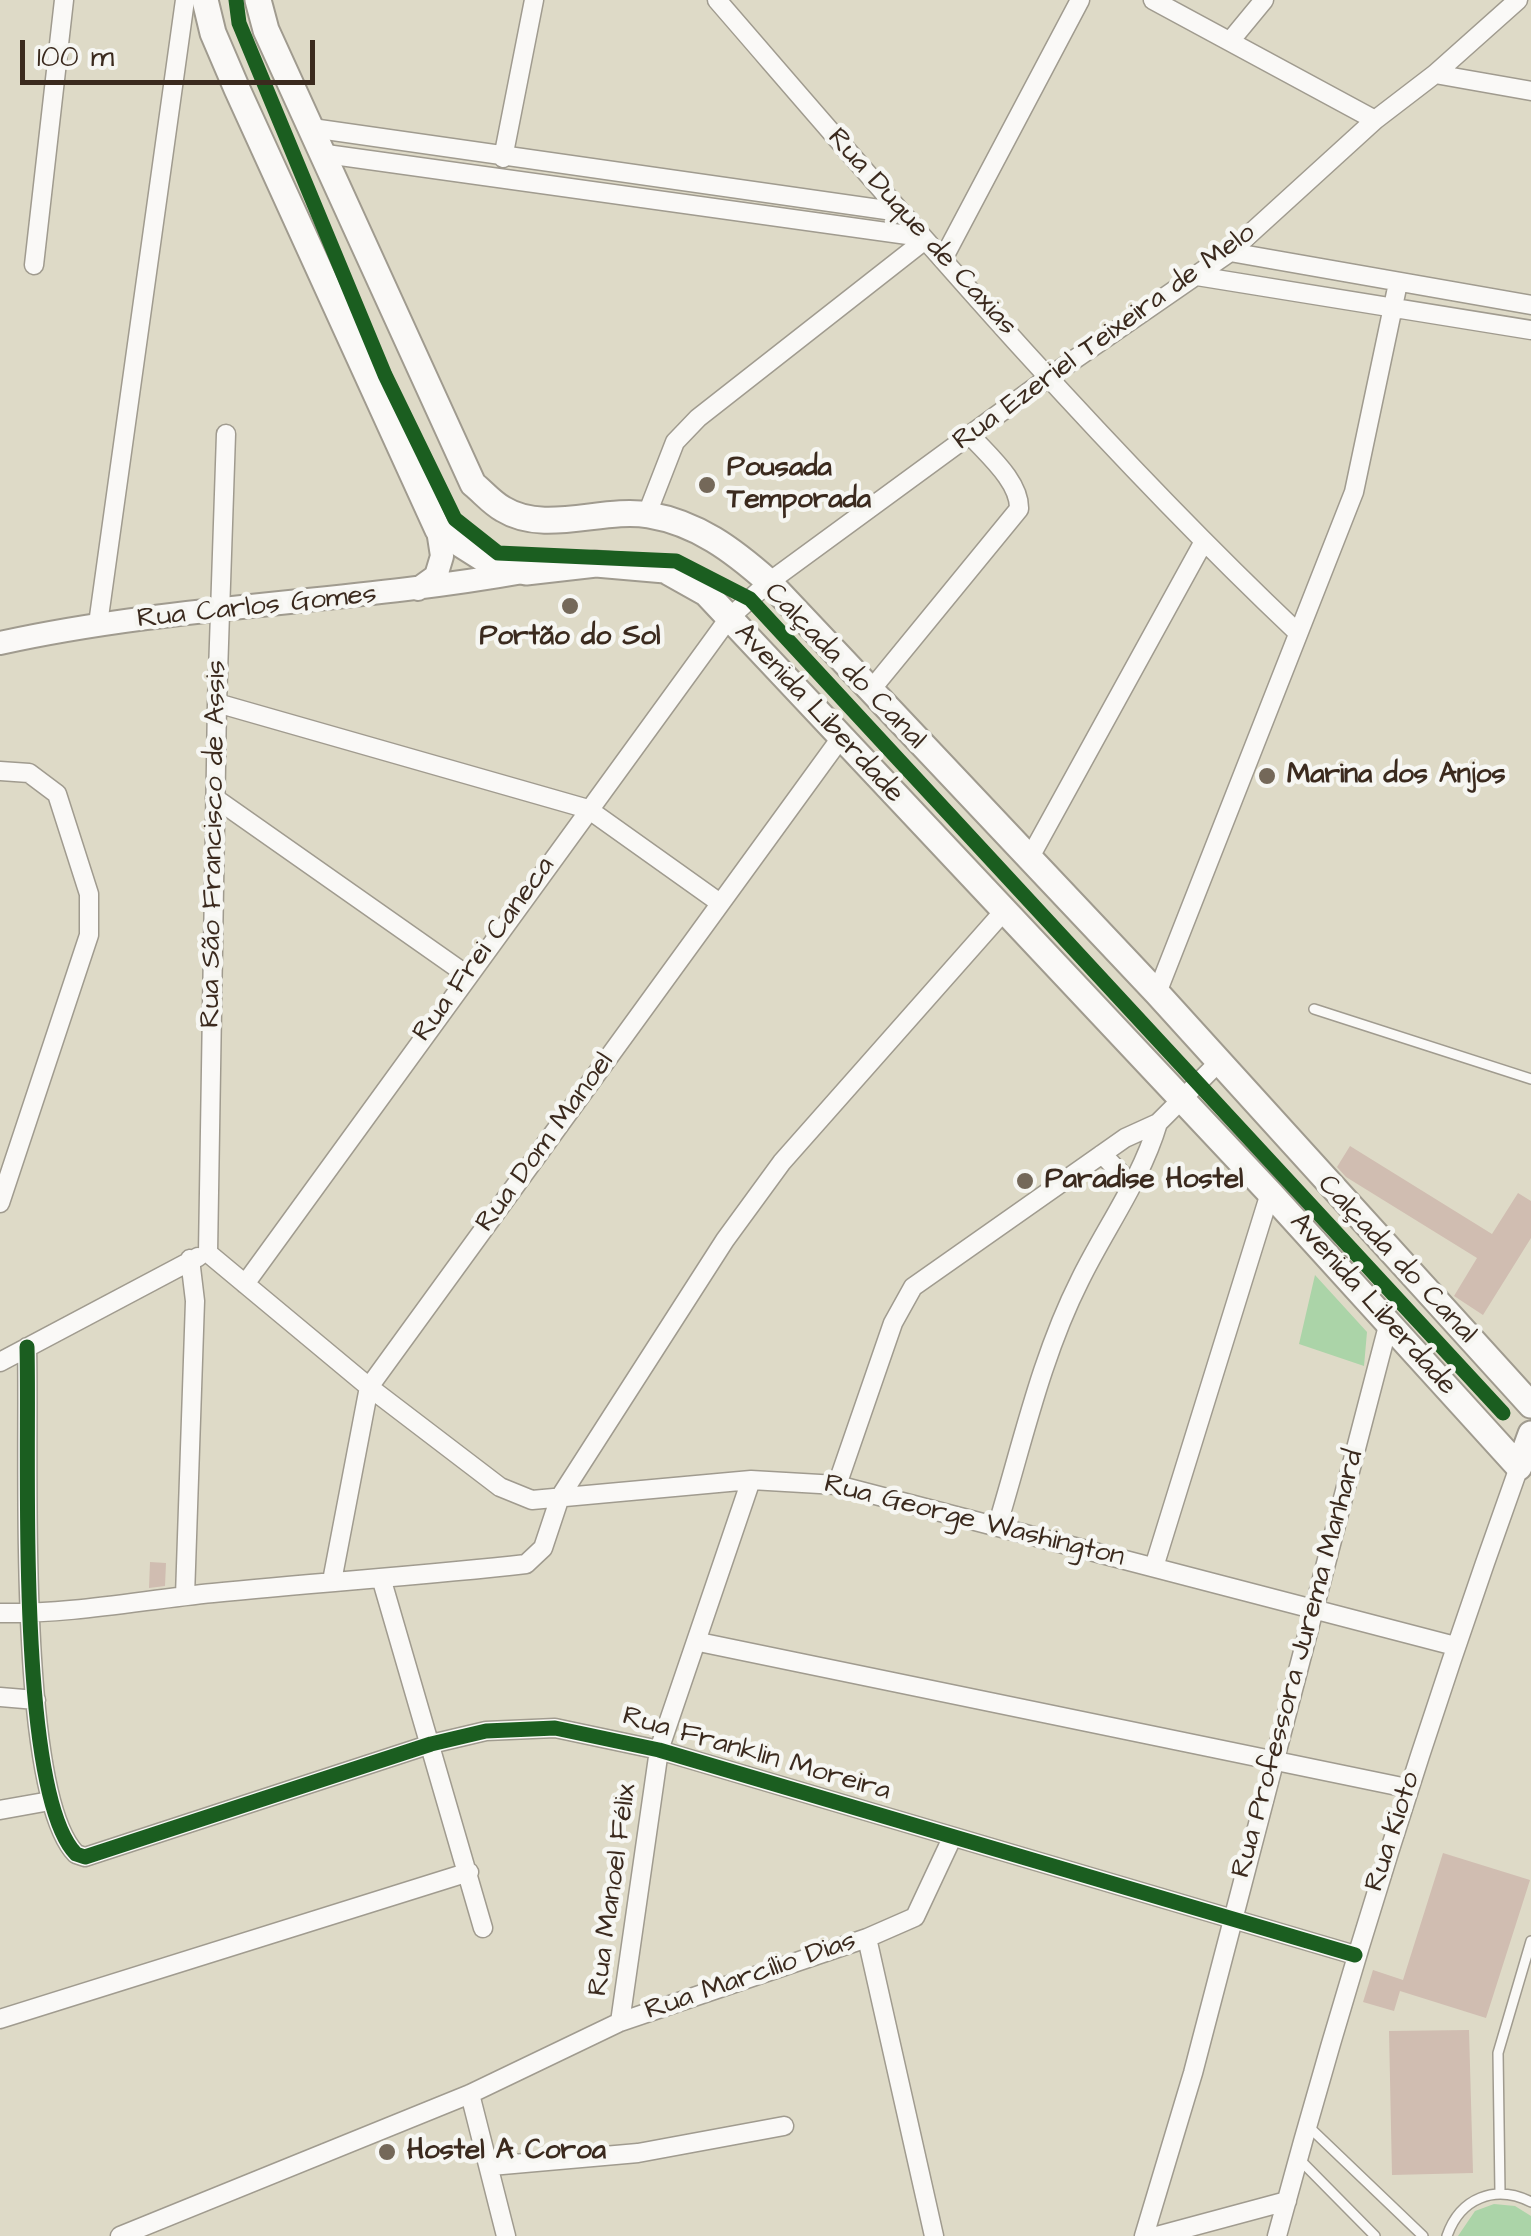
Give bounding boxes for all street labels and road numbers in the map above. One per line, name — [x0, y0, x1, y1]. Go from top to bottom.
street label: Rua Duque de Caxias — [819, 122, 1023, 344]
street label: Rua Ezeriel Teixeira de Melo — [947, 217, 1263, 459]
street label: Calçada do Canal — [756, 577, 932, 757]
street label: Rua Carlos Gomes — [136, 579, 378, 637]
street label: Avenida Liberdade — [726, 617, 910, 811]
street label: Rua São Francisco de Assis — [195, 660, 235, 1028]
street label: Rua Frei Caneca — [407, 851, 563, 1049]
street label: Rua Dom Manoel — [470, 1047, 622, 1239]
street label: Calçada do Canal — [1309, 1169, 1483, 1351]
street label: Avenida Liberdade — [1281, 1207, 1463, 1403]
street label: Rua Professora Jurema Manhard — [1226, 1446, 1372, 1882]
street label: Rua George Washington — [820, 1468, 1128, 1576]
street label: Rua Franklin Moreira — [618, 1701, 894, 1809]
street label: Rua Kioto — [1359, 1768, 1429, 1896]
street label: Rua Manoel Félix — [582, 1782, 646, 1998]
street label: Rua Marcílio Dias — [641, 1925, 861, 2029]

